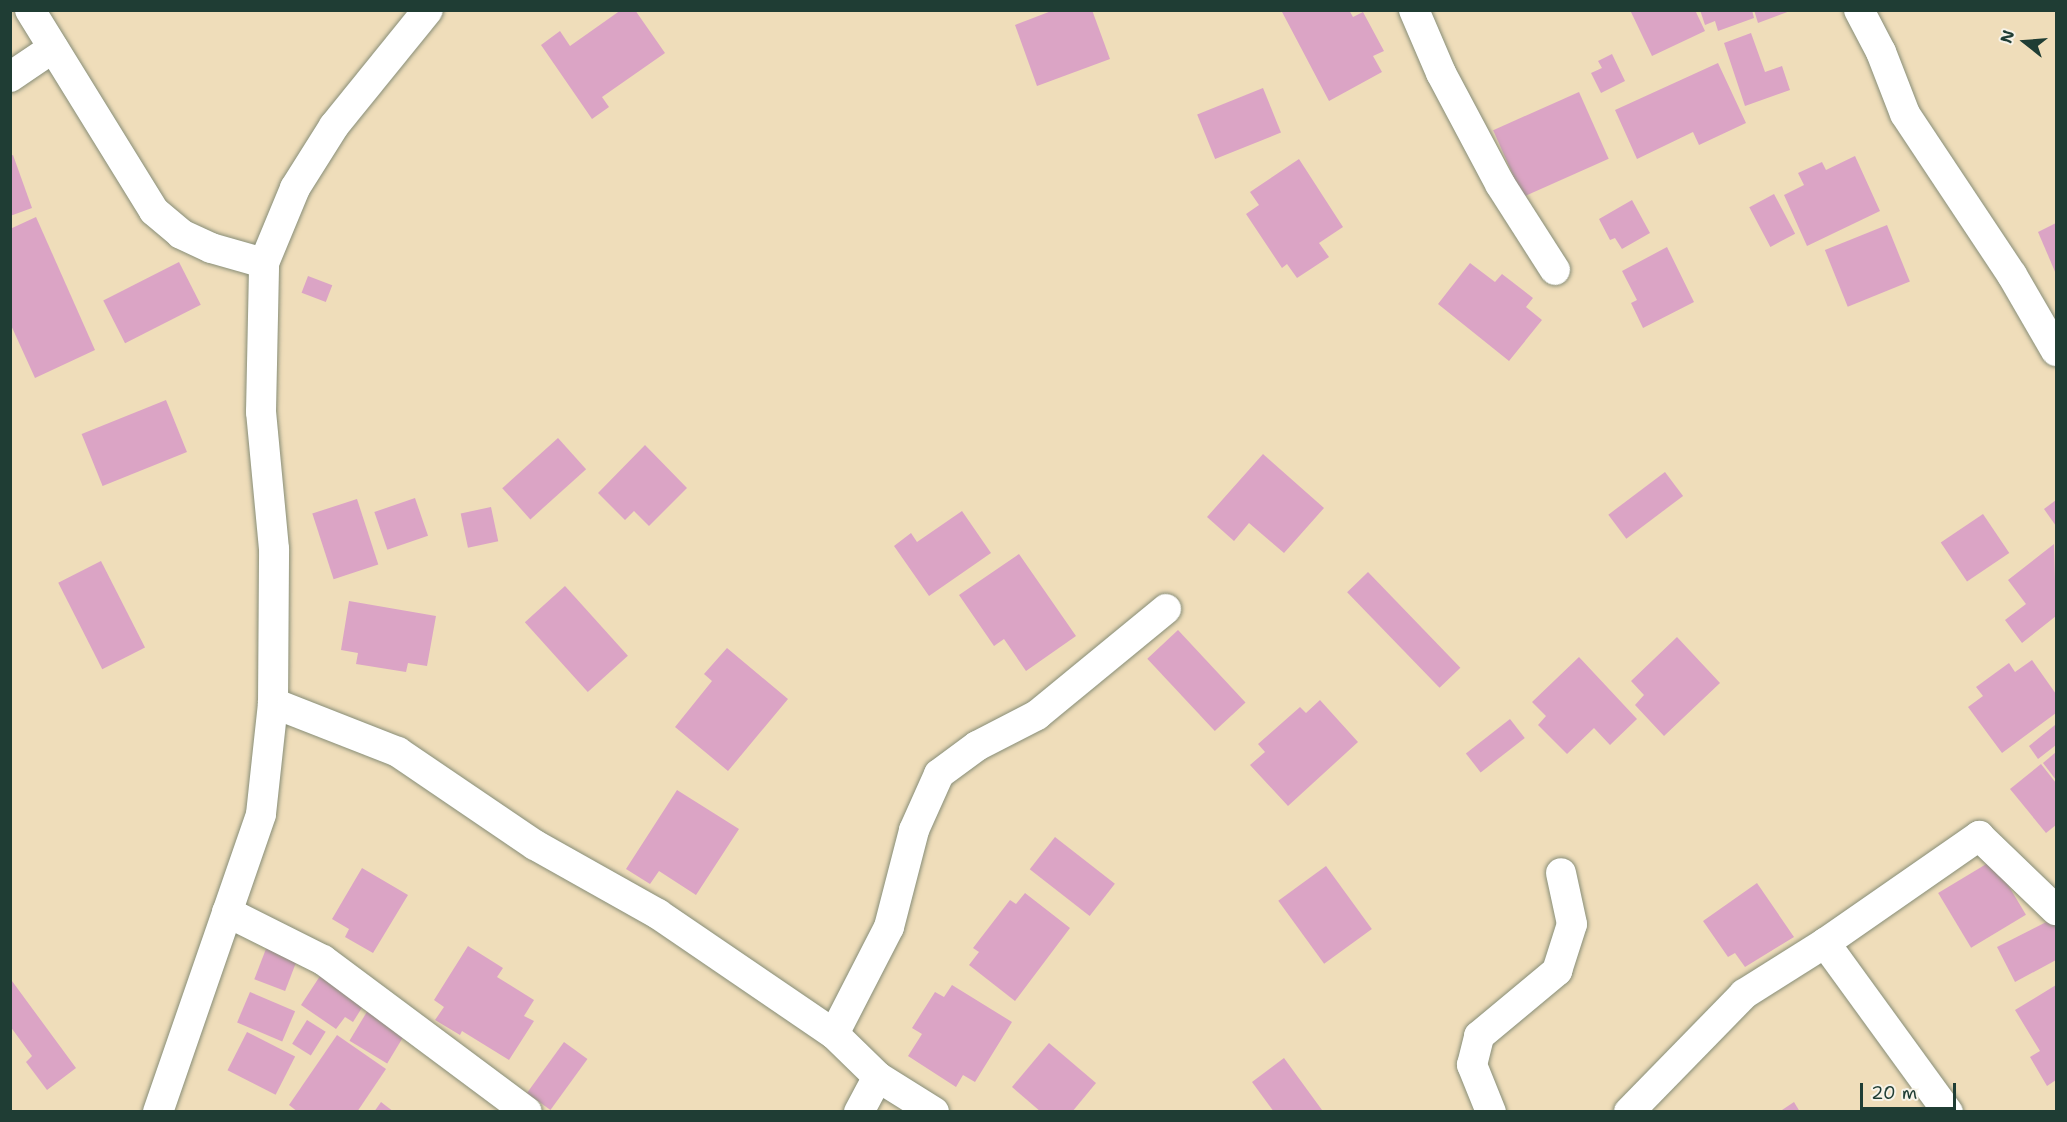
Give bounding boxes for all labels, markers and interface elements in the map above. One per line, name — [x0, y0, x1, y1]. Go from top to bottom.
north arrow — [1995, 12, 2055, 72]
text: N — [1995, 27, 2019, 46]
scale bar — [1863, 1071, 1959, 1109]
text: 20 m — [1871, 1081, 1917, 1105]

